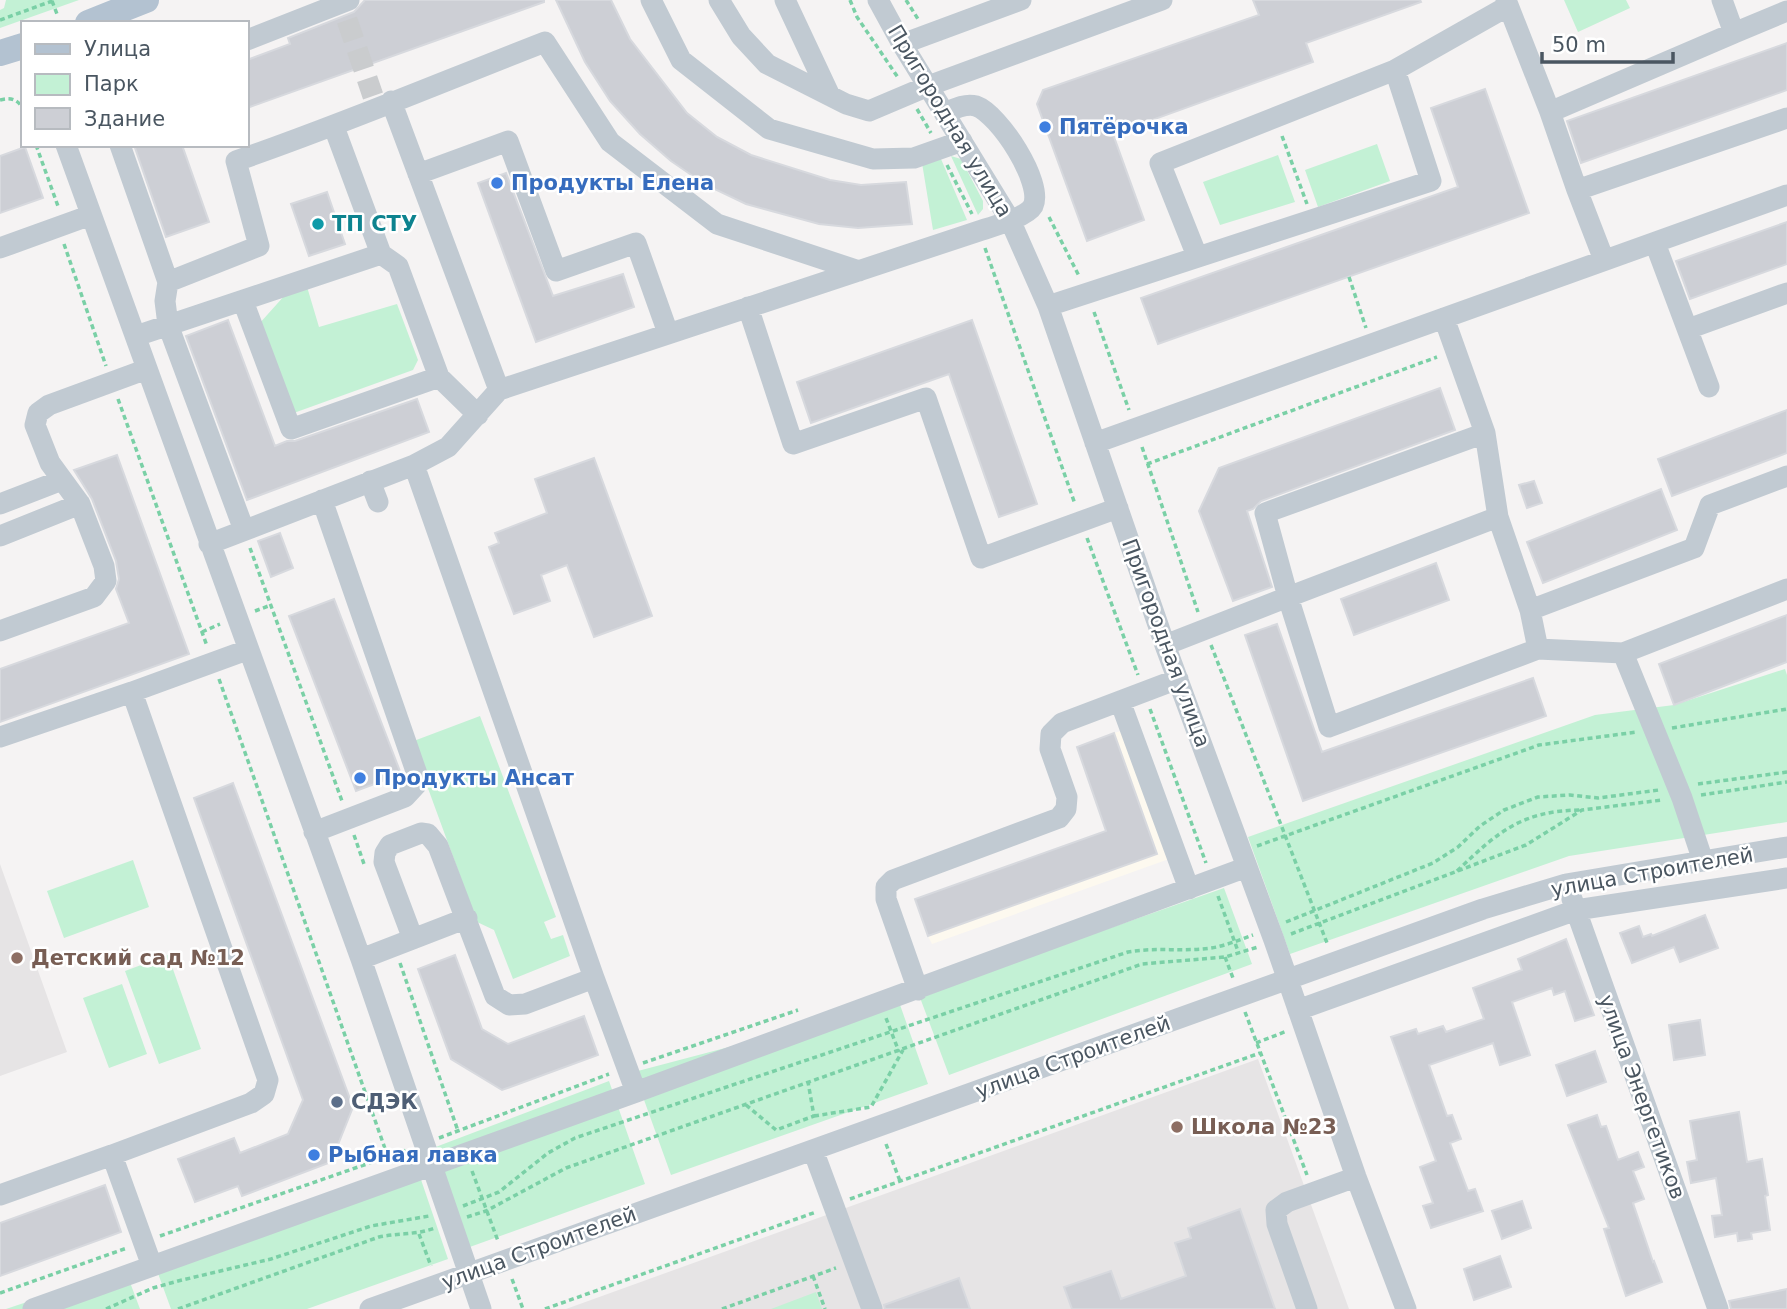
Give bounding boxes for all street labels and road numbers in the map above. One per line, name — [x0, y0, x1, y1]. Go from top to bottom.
street label: Пригородная улица — [883, 21, 1017, 221]
street label: Пригородная улица — [1117, 536, 1215, 750]
street label: улица Строителей — [1549, 842, 1755, 902]
street label: улица Энергетиков — [1594, 992, 1690, 1202]
street label: улица Строителей — [972, 1011, 1174, 1103]
street label: улица Строителей — [438, 1202, 640, 1294]

